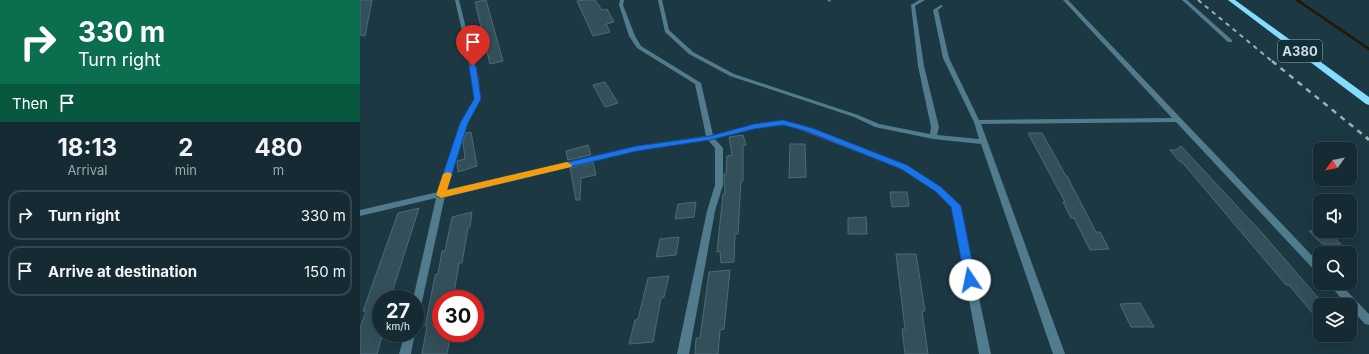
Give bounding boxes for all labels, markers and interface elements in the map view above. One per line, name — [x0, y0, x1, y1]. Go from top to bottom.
text: 330 m — [78, 15, 165, 49]
icon: right — [12, 16, 64, 68]
pin — [456, 25, 490, 66]
icon: arrive — [462, 31, 484, 53]
road number: A380 — [1278, 40, 1322, 62]
text: Turn right — [78, 49, 161, 70]
icon: arrive — [56, 92, 78, 114]
text: Then — [12, 94, 48, 113]
text: 18:13 — [57, 133, 117, 162]
text: 2 — [178, 133, 193, 162]
text: 480 — [254, 133, 303, 162]
north arrow — [1313, 142, 1357, 186]
map controls — [1313, 142, 1357, 342]
text: Arrival — [67, 162, 107, 178]
text: min — [175, 162, 197, 178]
text: m — [273, 162, 284, 178]
button: sound — [1313, 194, 1357, 238]
icon: right — [14, 204, 36, 226]
text: Turn right — [48, 206, 120, 225]
text: 330 m — [301, 206, 346, 225]
button: search — [1313, 246, 1357, 290]
position arrow — [949, 259, 991, 301]
icon: arrive — [14, 260, 36, 282]
text: Arrive at destination — [48, 262, 197, 281]
text: 150 m — [304, 262, 346, 281]
speed limit sign: 30 — [432, 290, 484, 342]
button: layers — [1313, 298, 1357, 342]
text: 27 — [386, 299, 410, 323]
text: km/h — [386, 320, 410, 332]

